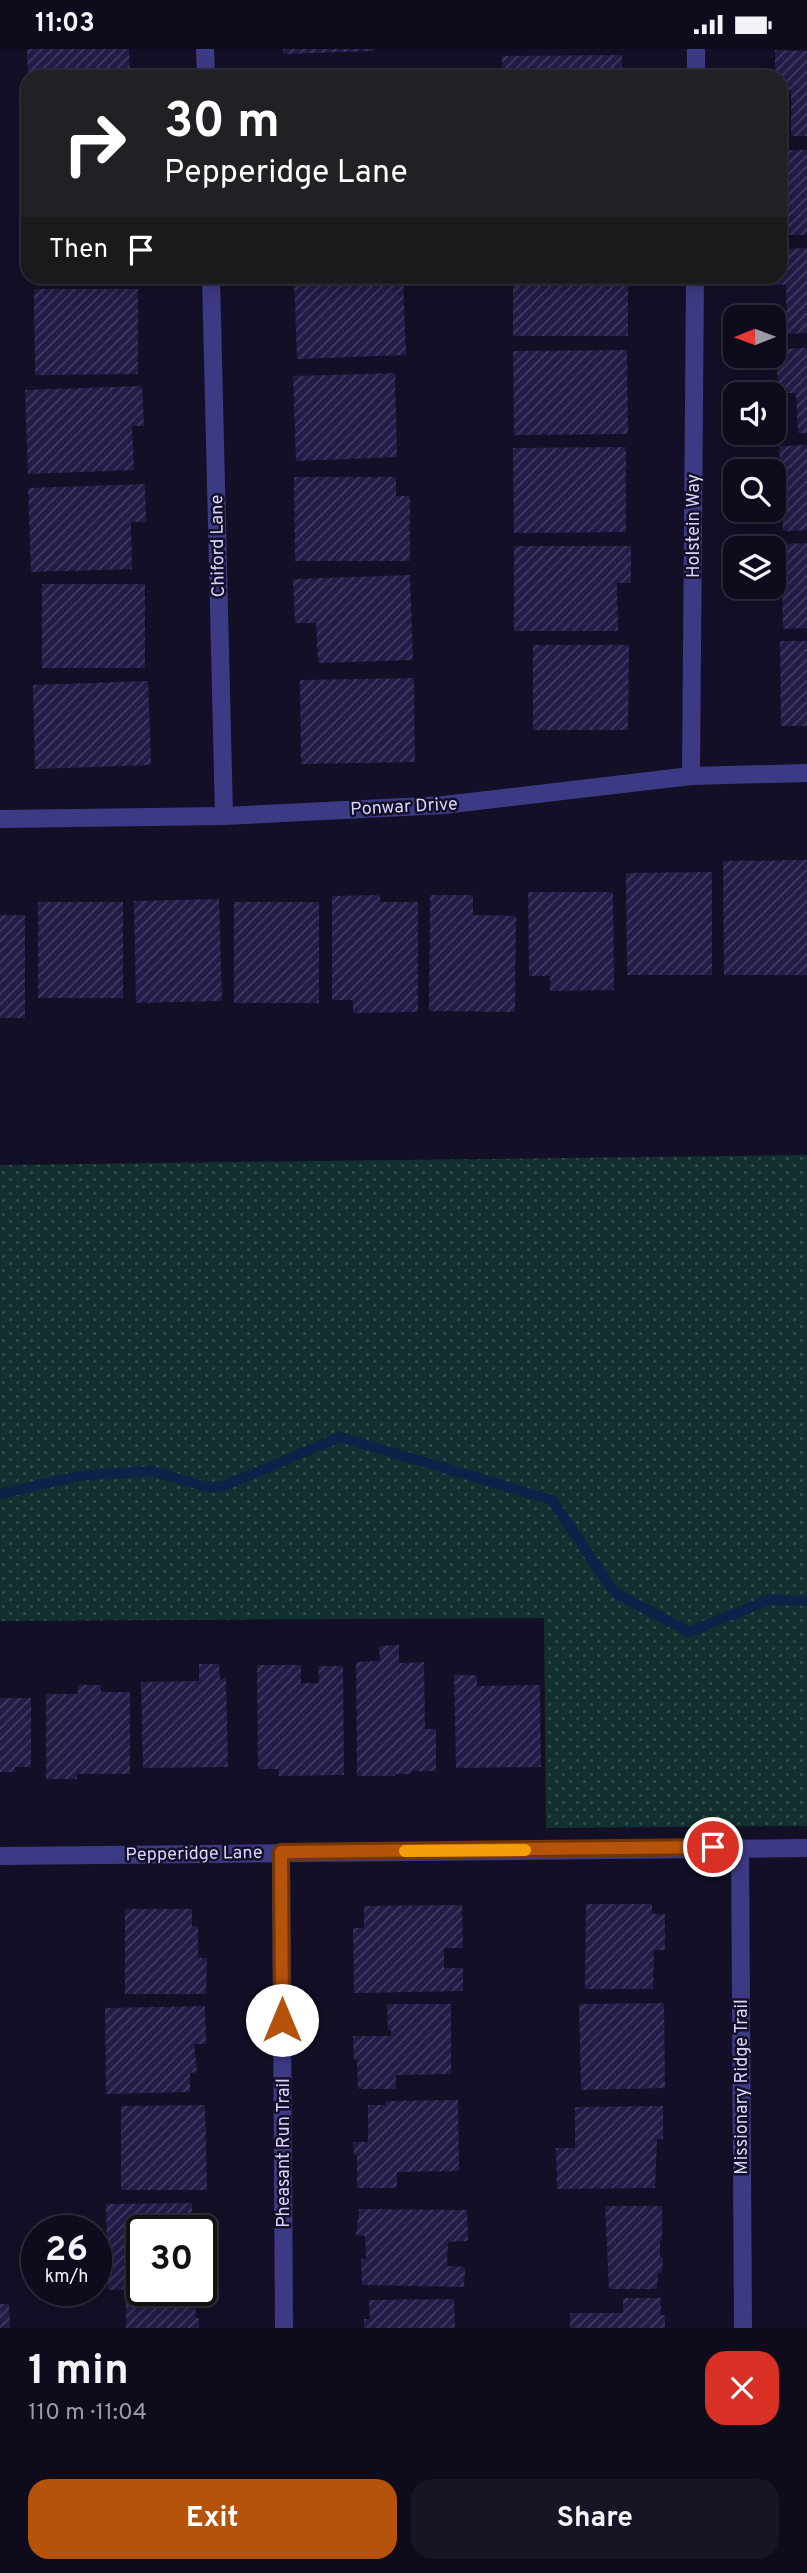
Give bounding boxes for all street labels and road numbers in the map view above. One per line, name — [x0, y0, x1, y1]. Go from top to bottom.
street label: Holstein Way — [683, 474, 706, 578]
street label: Chiford Lane — [206, 494, 231, 597]
street label: Ponwar Drive — [350, 793, 458, 822]
street label: Pepperidge Lane — [125, 1842, 263, 1867]
street label: Missionary Ridge Trail — [731, 1999, 754, 2175]
street label: Pheasant Run Trail — [273, 2078, 296, 2228]

